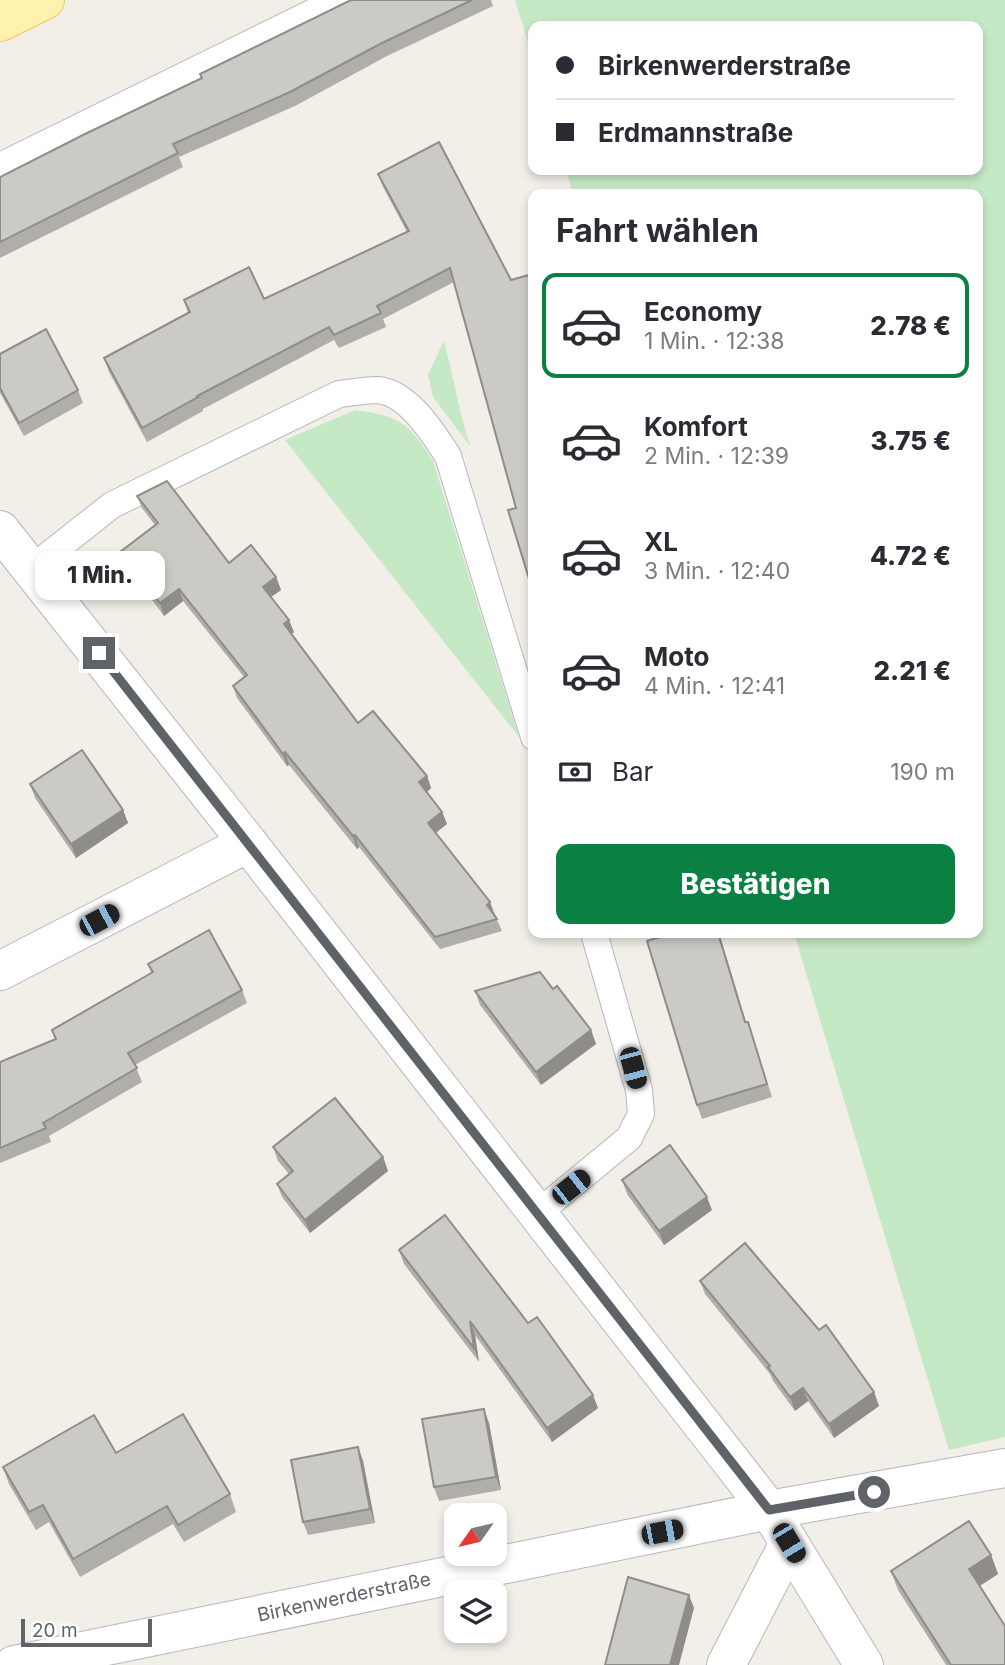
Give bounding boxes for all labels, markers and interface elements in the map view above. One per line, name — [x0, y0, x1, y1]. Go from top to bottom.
text: Birkenwerderstraße — [598, 50, 851, 81]
text: Erdmannstraße — [598, 117, 793, 148]
text: Fahrt wählen — [556, 211, 759, 250]
icon: car — [560, 294, 623, 357]
text: Economy — [644, 296, 762, 327]
text: 2.78 € — [870, 310, 951, 341]
text: 1 Min. · 12:38 — [644, 327, 784, 355]
icon: car — [560, 409, 623, 472]
text: Komfort — [644, 411, 748, 442]
text: 3.75 € — [870, 425, 951, 456]
text: 2 Min. · 12:39 — [644, 442, 789, 470]
icon: car — [560, 524, 623, 587]
text: XL — [644, 526, 678, 557]
text: 4.72 € — [870, 540, 951, 571]
callout: 1 Min. — [34, 552, 164, 600]
text: 3 Min. · 12:40 — [644, 557, 790, 585]
text: 1 Min. — [67, 561, 133, 589]
route end — [83, 637, 115, 669]
icon: car — [560, 639, 623, 702]
text: Moto — [644, 641, 709, 672]
text: 2.21 € — [874, 655, 951, 686]
text: 4 Min. · 12:41 — [644, 672, 785, 700]
icon: cash — [556, 753, 594, 791]
text: Bar — [612, 756, 653, 787]
text: 190 m — [890, 758, 955, 786]
button: Bestätigen — [556, 844, 955, 924]
car — [76, 901, 123, 939]
car — [618, 1045, 649, 1091]
car — [548, 1166, 595, 1208]
route start — [858, 1476, 890, 1508]
north arrow — [444, 1503, 508, 1566]
map controls — [444, 1503, 507, 1643]
car — [640, 1518, 685, 1546]
car — [770, 1520, 809, 1566]
street label: Birkenwerderstraße — [255, 1567, 433, 1627]
button: layers — [444, 1580, 507, 1643]
scale bar — [21, 1616, 152, 1648]
text: 20 m — [32, 1619, 78, 1642]

